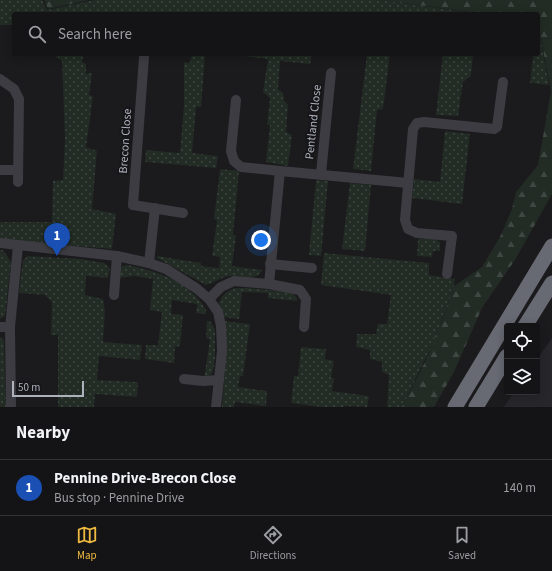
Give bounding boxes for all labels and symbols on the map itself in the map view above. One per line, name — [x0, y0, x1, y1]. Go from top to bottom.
street label: Pentland Close — [301, 84, 326, 160]
street label: Brecon Close — [115, 108, 136, 174]
pin: 1 — [44, 223, 70, 256]
your location — [251, 230, 271, 250]
scale bar — [12, 379, 84, 398]

